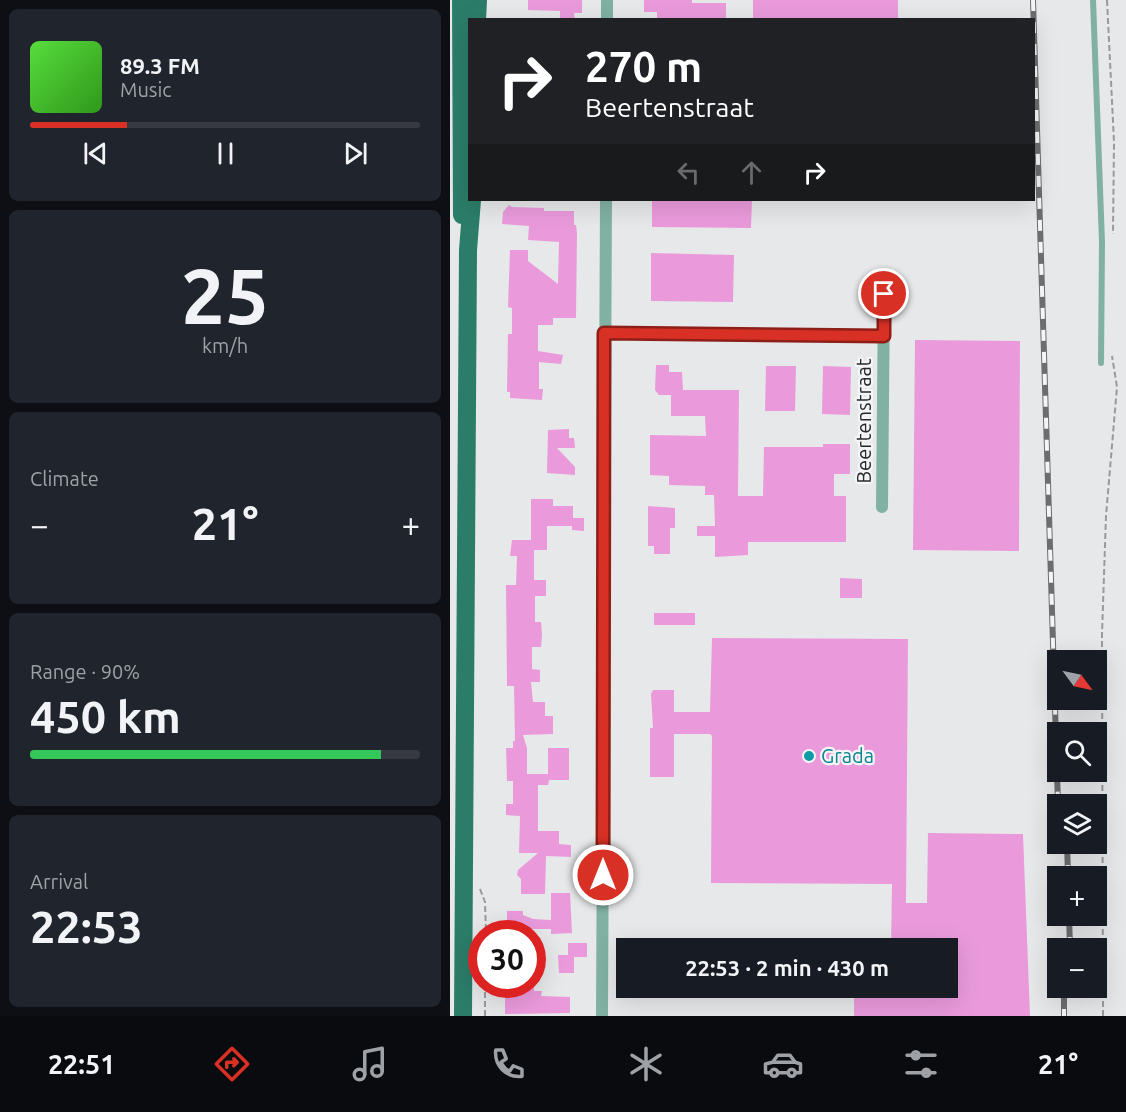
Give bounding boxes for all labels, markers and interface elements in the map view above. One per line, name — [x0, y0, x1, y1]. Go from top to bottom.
icon: right — [486, 42, 564, 120]
text: 270 m — [585, 43, 702, 90]
text: 89.3 FM — [120, 53, 200, 78]
text: Music — [120, 78, 172, 101]
text: Beertenstraat — [585, 92, 754, 122]
icon: previous — [79, 137, 112, 170]
icon: pause — [209, 137, 242, 170]
icon: next — [339, 137, 372, 170]
icon: left — [672, 156, 705, 189]
icon: ahead — [735, 156, 768, 189]
icon: right — [798, 156, 831, 189]
text: 25 — [181, 251, 269, 339]
pin — [858, 268, 909, 319]
icon: arrive — [867, 277, 900, 310]
text: km/h — [202, 334, 248, 357]
street label: Beertenstraat — [852, 358, 875, 484]
text: Climate — [30, 467, 99, 490]
text: 21° — [192, 498, 258, 549]
text: − — [30, 506, 49, 543]
text: + — [401, 506, 420, 543]
north arrow — [1047, 650, 1107, 710]
map controls — [1047, 650, 1107, 998]
text: Range · 90% — [30, 660, 140, 683]
text: 450 km — [30, 691, 181, 742]
button: search — [1047, 722, 1107, 782]
place label: Grada — [821, 744, 874, 767]
marker: Grada — [802, 749, 816, 763]
button: layers — [1047, 794, 1107, 854]
position arrow — [571, 843, 635, 907]
button: + — [1047, 866, 1107, 926]
text: Arrival — [30, 870, 88, 893]
text: 22:53 — [30, 901, 143, 952]
speed limit sign: 30 — [468, 920, 546, 998]
button: − — [1047, 938, 1107, 998]
text: 22:53 · 2 min · 430 m — [685, 955, 889, 980]
icon: directions — [211, 1043, 253, 1085]
icon: music — [349, 1043, 391, 1085]
icon: phone — [487, 1043, 529, 1085]
icon: climate — [625, 1043, 667, 1085]
icon: car — [762, 1043, 804, 1085]
icon: filters — [900, 1043, 942, 1085]
text: 22:51 — [48, 1049, 115, 1079]
text: 21° — [1038, 1049, 1078, 1079]

